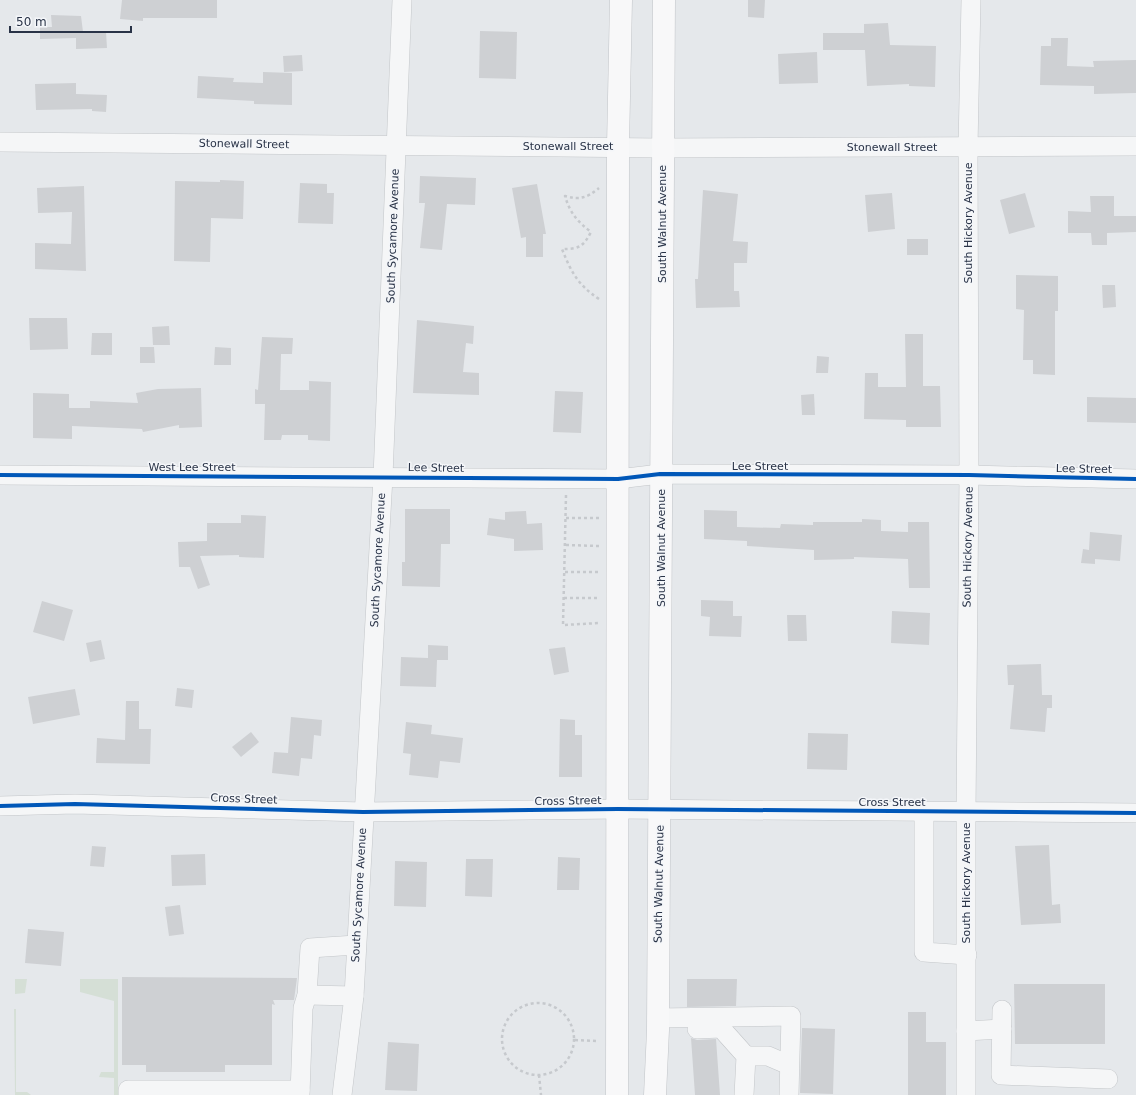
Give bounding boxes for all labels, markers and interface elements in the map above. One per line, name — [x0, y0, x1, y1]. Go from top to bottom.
scale bar — [10, 8, 131, 34]
text: 50 m — [16, 15, 47, 29]
street label: Stonewall Street — [199, 137, 290, 151]
street label: Stonewall Street — [523, 140, 614, 153]
street label: Stonewall Street — [847, 141, 938, 154]
street label: South Hickory Avenue — [962, 162, 975, 283]
street label: South Walnut Avenue — [656, 165, 669, 283]
street label: South Sycamore Avenue — [384, 168, 402, 303]
street label: Lee Street — [732, 460, 789, 473]
street label: West Lee Street — [149, 461, 236, 474]
street label: Lee Street — [408, 461, 465, 475]
street label: Lee Street — [1056, 462, 1113, 476]
street label: South Hickory Avenue — [960, 486, 976, 608]
street label: South Walnut Avenue — [655, 489, 668, 607]
street label: South Sycamore Avenue — [368, 492, 388, 628]
street label: Cross Street — [210, 791, 278, 807]
street label: Cross Street — [534, 794, 602, 808]
street label: Cross Street — [858, 796, 926, 809]
street label: South Hickory Avenue — [960, 822, 973, 943]
street label: South Walnut Avenue — [651, 825, 667, 943]
street label: South Sycamore Avenue — [349, 827, 369, 963]

